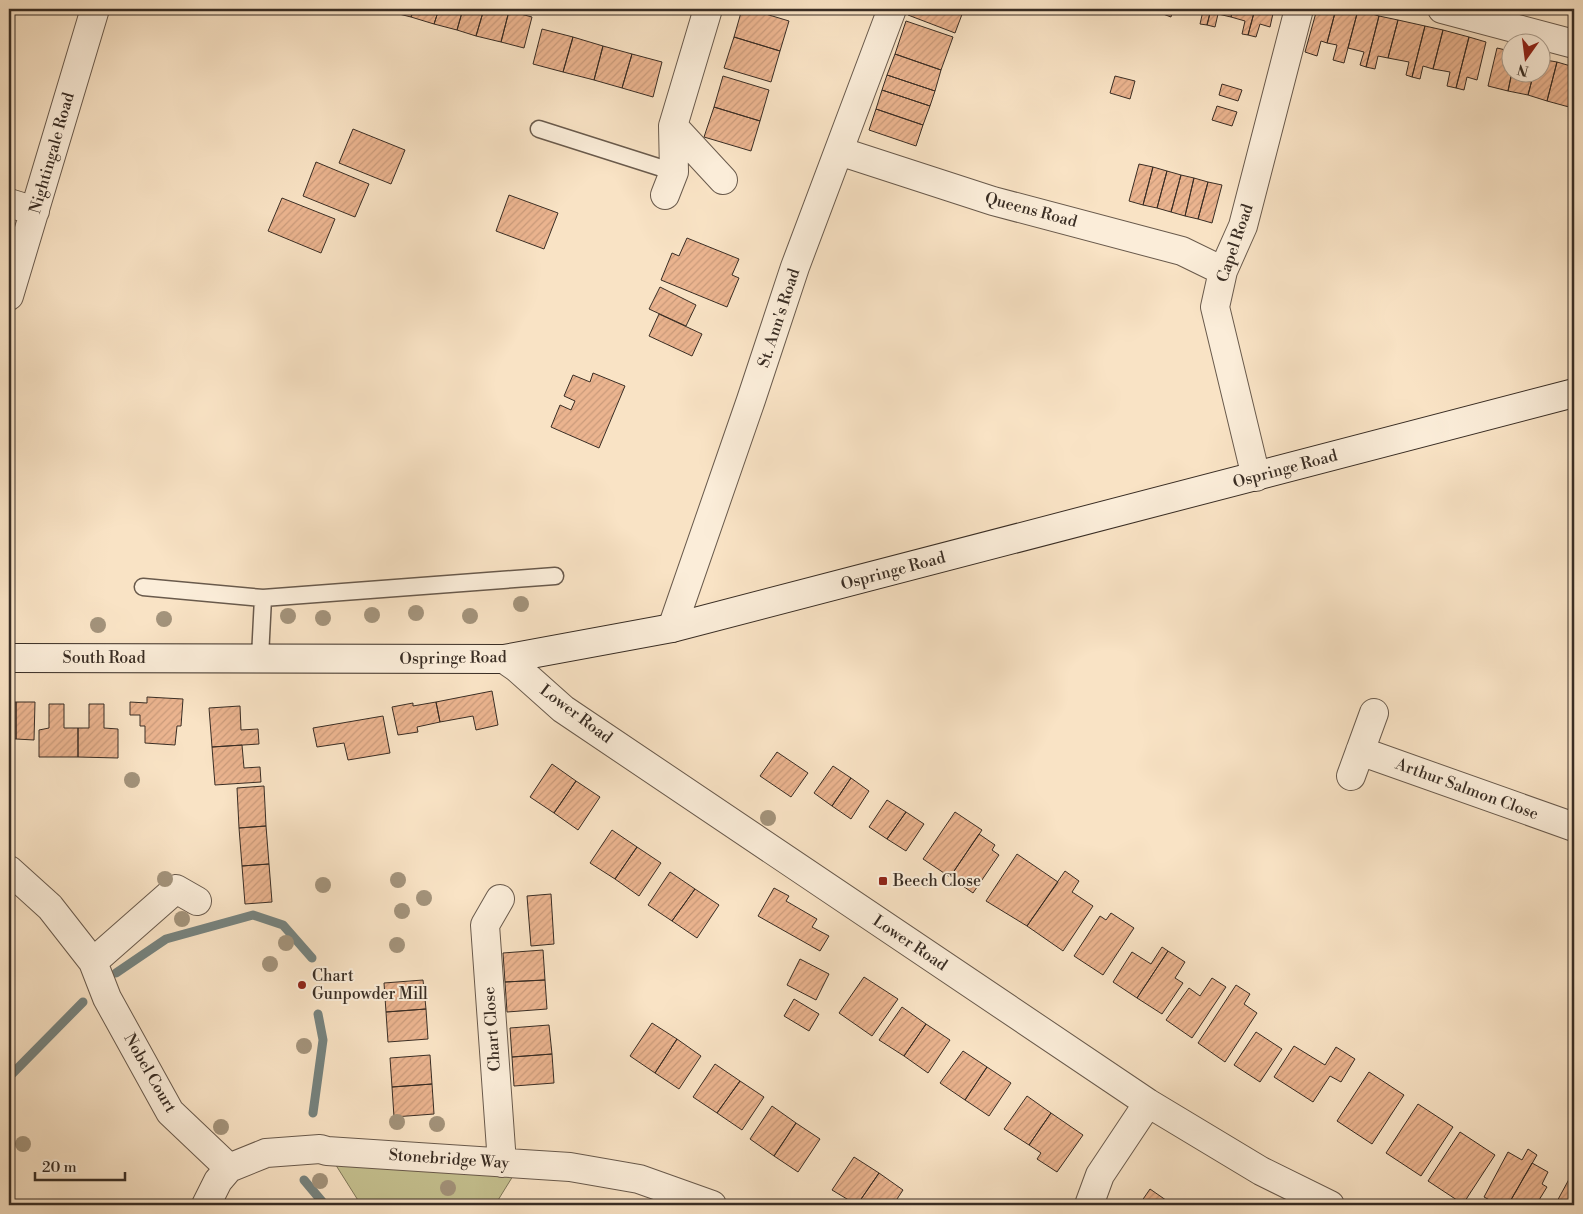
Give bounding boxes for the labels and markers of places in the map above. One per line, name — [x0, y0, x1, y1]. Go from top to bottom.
place label: Beech Close — [892, 871, 981, 891]
marker: Beech Close — [877, 875, 889, 887]
place label: Chart Gunpowder Mill — [312, 966, 428, 1004]
marker: Chart Gunpowder Mill — [296, 979, 308, 991]

